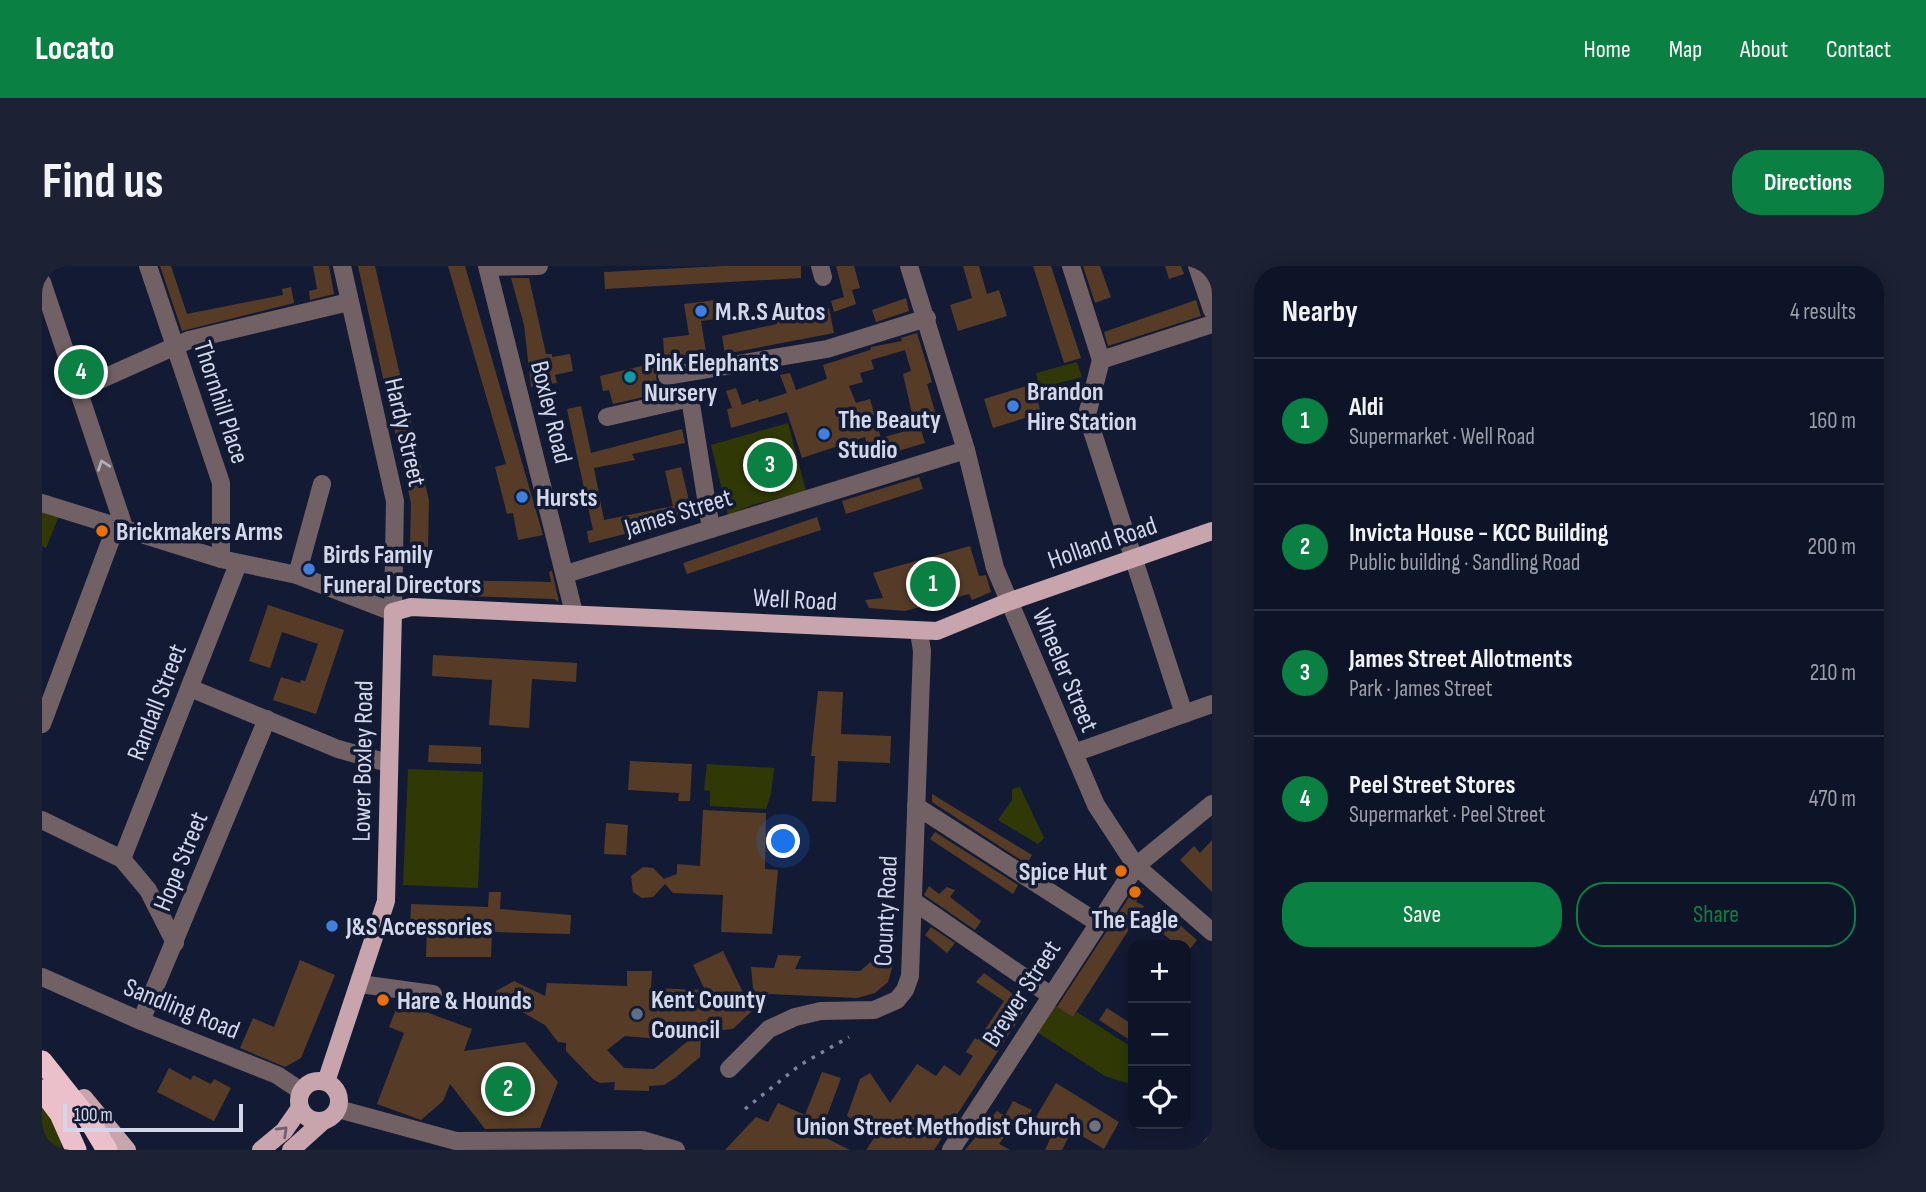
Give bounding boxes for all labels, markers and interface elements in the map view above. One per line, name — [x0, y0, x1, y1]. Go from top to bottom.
text: Locato — [35, 29, 114, 69]
text: Home — [1583, 35, 1631, 64]
text: Map — [1669, 35, 1702, 64]
text: About — [1740, 35, 1788, 64]
text: Contact — [1826, 35, 1891, 64]
button: Directions — [1732, 150, 1884, 215]
text: Find us — [42, 153, 164, 212]
text: Nearby — [1282, 294, 1358, 330]
place label: M.R.S Autos — [715, 297, 825, 328]
text: 4 results — [1790, 298, 1856, 326]
marker: M.R.S Autos — [693, 303, 709, 319]
street label: Thornhill Place — [186, 337, 255, 468]
pin: 4 — [58, 346, 104, 398]
place label: Pink Elephants Nursery — [644, 348, 779, 409]
street label: Boxley Road — [523, 358, 578, 467]
marker: Pink Elephants Nursery — [622, 369, 638, 385]
street label: Hardy Street — [377, 375, 432, 490]
place label: Brandon Hire Station — [1027, 377, 1137, 438]
text: Aldi — [1349, 392, 1383, 423]
marker: Brandon Hire Station — [1005, 398, 1021, 414]
place label: The Beauty Studio — [838, 405, 941, 466]
text: 1 — [1300, 407, 1310, 435]
text: 160 m — [1809, 407, 1856, 435]
text: Supermarket · Well Road — [1349, 423, 1535, 451]
marker: The Beauty Studio — [816, 426, 832, 442]
pin: 3 — [747, 439, 793, 491]
one-way arrow — [97, 460, 111, 472]
street label: James Street — [620, 482, 736, 545]
place label: Hursts — [536, 483, 598, 514]
marker: Hursts — [514, 489, 530, 505]
street label: Holland Road — [1044, 510, 1161, 576]
place label: Brickmakers Arms — [116, 517, 283, 548]
text: Invicta House - KCC Building — [1349, 518, 1608, 549]
marker: Brickmakers Arms — [94, 523, 110, 539]
text: 2 — [1300, 533, 1310, 561]
text: 200 m — [1808, 533, 1856, 561]
place label: Birds Family Funeral Directors — [323, 540, 481, 601]
text: Public building · Sandling Road — [1349, 549, 1580, 577]
pin: 1 — [910, 558, 956, 610]
marker: Birds Family Funeral Directors — [301, 561, 317, 577]
street label: Well Road — [752, 583, 838, 618]
street label: Wheeler Street — [1025, 604, 1104, 737]
street label: Randall Street — [121, 640, 194, 765]
text: James Street Allotments — [1349, 644, 1572, 675]
text: 3 — [1300, 659, 1310, 687]
text: 210 m — [1810, 659, 1856, 687]
text: Park · James Street — [1349, 675, 1493, 703]
street label: Lower Boxley Road — [347, 680, 380, 842]
text: Peel Street Stores — [1349, 770, 1516, 801]
text: 4 — [1300, 785, 1310, 813]
text: 470 m — [1809, 785, 1856, 813]
text: Supermarket · Peel Street — [1349, 801, 1545, 829]
street label: Hope Street — [147, 807, 215, 916]
your location — [766, 824, 800, 858]
street label: County Road — [868, 855, 905, 967]
place label: Spice Hut — [1019, 857, 1107, 888]
marker: Spice Hut — [1113, 863, 1129, 879]
button: Save — [1282, 882, 1562, 947]
button: Share — [1576, 882, 1856, 947]
marker: The Eagle — [1127, 884, 1143, 900]
place label: The Eagle — [1092, 905, 1178, 936]
place label: J&S Accessories — [345, 912, 492, 943]
marker: J&S Accessories — [324, 918, 340, 934]
street label: Brewer Street — [976, 935, 1068, 1053]
map controls — [1128, 940, 1191, 1129]
button: + — [1128, 940, 1191, 1003]
street label: Sandling Road — [119, 972, 244, 1047]
place label: Kent County Council — [651, 985, 766, 1046]
place label: Hare & Hounds — [397, 986, 532, 1017]
marker: Hare & Hounds — [375, 992, 391, 1008]
button: − — [1128, 1003, 1191, 1066]
marker: Kent County Council — [629, 1006, 645, 1022]
pin: 2 — [485, 1063, 531, 1115]
button: locate — [1128, 1066, 1191, 1129]
scale bar — [63, 1101, 243, 1133]
text: 100 m — [74, 1104, 113, 1127]
place label: Union Street Methodist Church — [796, 1112, 1081, 1143]
marker: Union Street Methodist Church — [1087, 1118, 1103, 1134]
one-way arrow — [274, 1126, 287, 1139]

